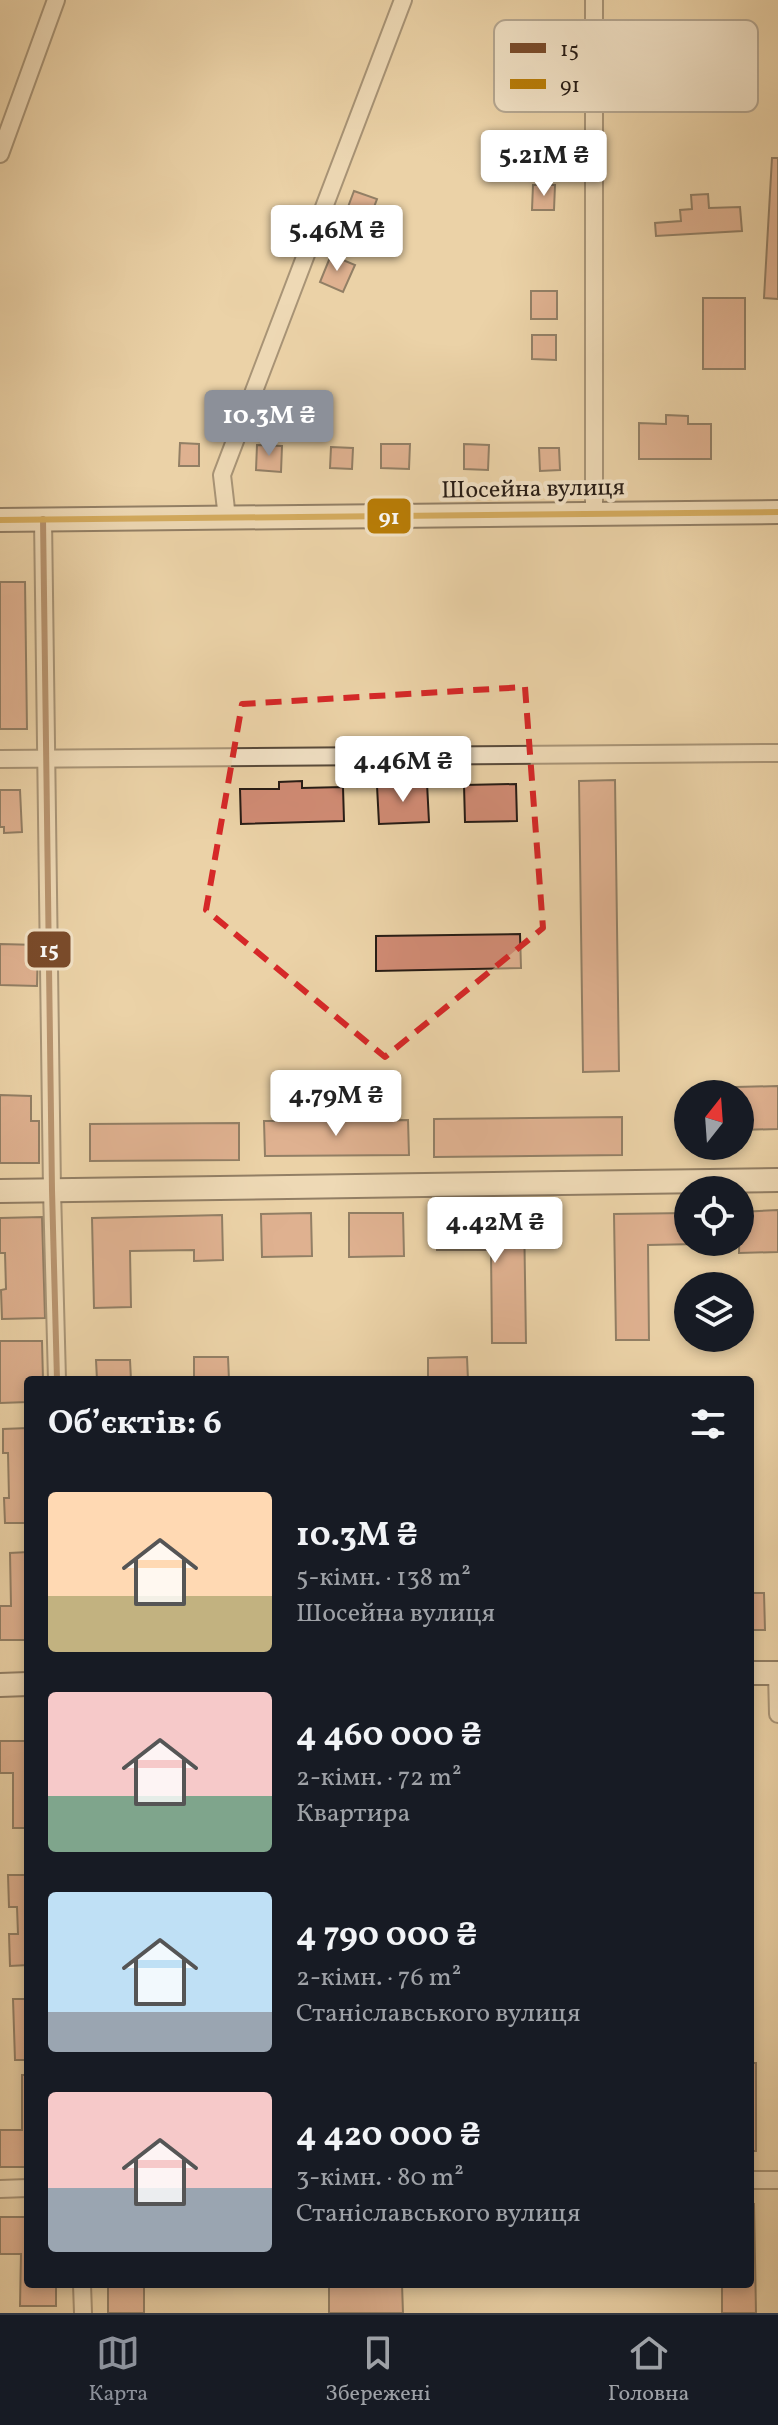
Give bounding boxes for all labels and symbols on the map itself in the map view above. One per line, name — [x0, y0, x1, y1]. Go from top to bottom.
legend — [494, 20, 758, 112]
text: 15 — [560, 35, 579, 66]
text: 91 — [560, 71, 580, 102]
pin: 5.21M ₴ — [470, 130, 618, 198]
pin: 5.46M ₴ — [263, 205, 411, 273]
pin: 10.3M ₴ — [195, 390, 343, 458]
street label: Шосейна вулиця — [441, 471, 625, 509]
line badge: 91 — [366, 497, 412, 535]
text: 91 — [379, 503, 400, 534]
pin: 4.46M ₴ — [329, 736, 477, 804]
line badge: 15 — [26, 930, 72, 969]
text: 15 — [39, 936, 59, 967]
pin: 4.79M ₴ — [262, 1070, 410, 1138]
north arrow — [674, 1080, 754, 1160]
pin: 4.42M ₴ — [421, 1197, 569, 1265]

